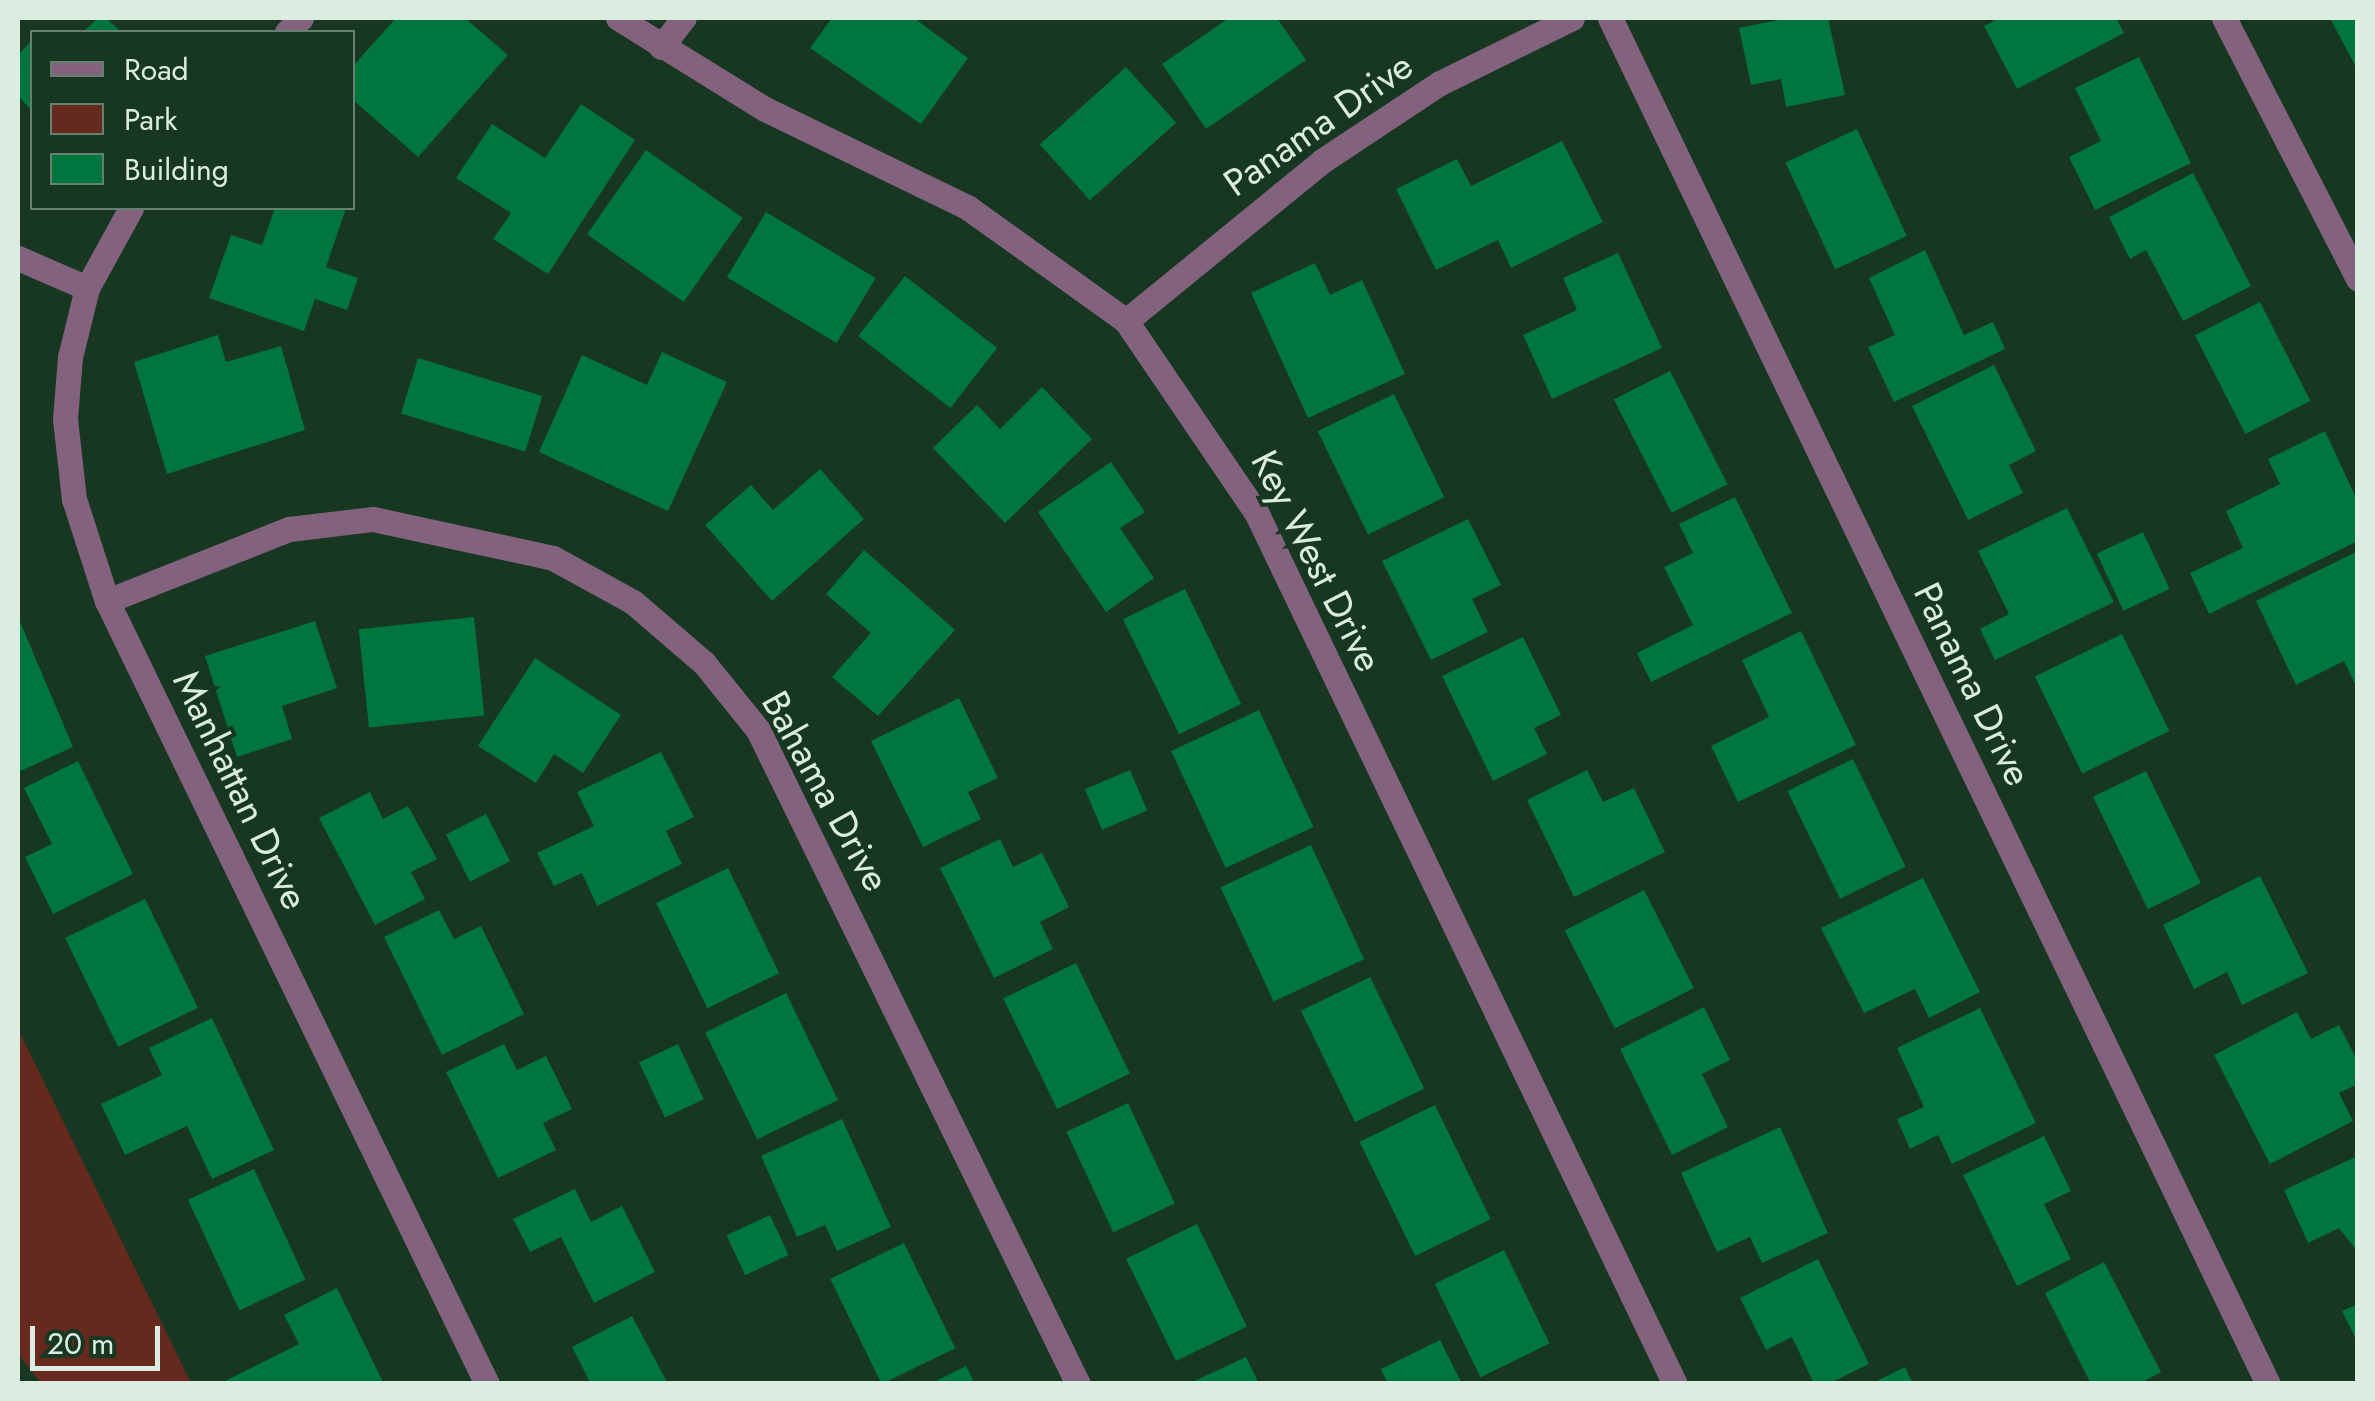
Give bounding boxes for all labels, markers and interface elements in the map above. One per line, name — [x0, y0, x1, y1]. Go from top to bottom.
legend — [30, 30, 355, 210]
street label: Panama Drive — [1215, 42, 1421, 206]
text: Road — [124, 48, 189, 91]
text: Park — [124, 98, 177, 141]
text: Building — [124, 148, 229, 191]
street label: Key West Drive — [1242, 443, 1392, 679]
street label: Panama Drive — [1904, 575, 2042, 793]
street label: Manhattan Drive — [164, 663, 318, 917]
street label: Bahama Drive — [752, 683, 900, 899]
scale bar — [35, 1306, 165, 1368]
text: 20 m — [47, 1322, 114, 1365]

